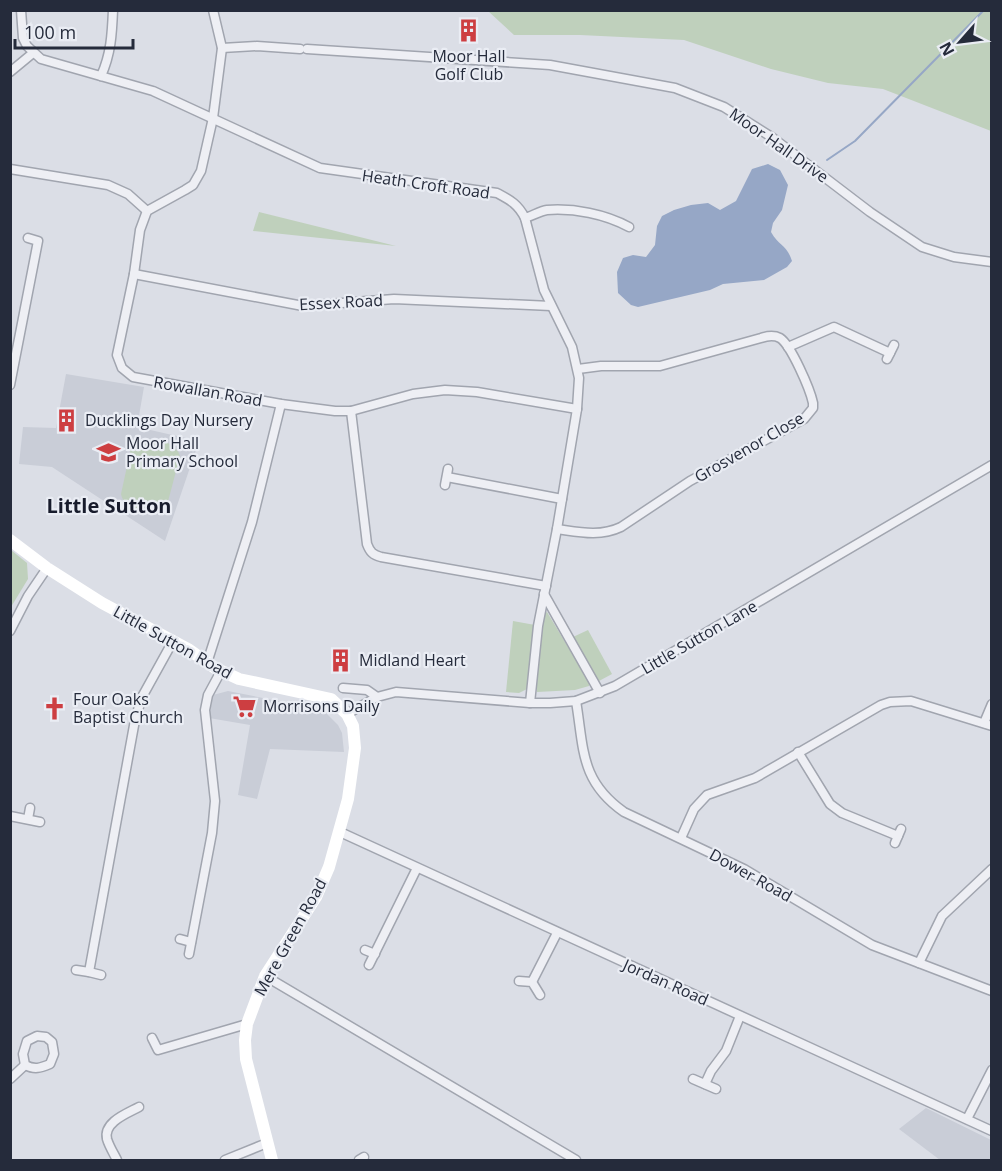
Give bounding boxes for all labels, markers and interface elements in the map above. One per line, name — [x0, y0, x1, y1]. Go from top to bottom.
scale bar — [15, 12, 134, 50]
north arrow — [930, 12, 990, 72]
building icon: Moor Hall Golf Club — [456, 18, 482, 44]
text: 100 m — [24, 20, 76, 44]
text: N — [934, 38, 960, 60]
place label: Moor Hall Golf Club — [432, 45, 506, 85]
street label: Moor Hall Drive — [725, 103, 833, 187]
street label: Heath Croft Road — [361, 164, 491, 204]
street label: Essex Road — [299, 289, 383, 315]
street label: Rowallan Road — [152, 371, 264, 411]
building icon: Ducklings Day Nursery — [54, 407, 80, 433]
street label: Grosvenor Close — [690, 407, 808, 487]
place label: Ducklings Day Nursery — [85, 409, 254, 431]
place label: Moor Hall Primary School — [126, 432, 238, 472]
school or university icon: Moor Hall Primary School — [95, 439, 121, 465]
district label: Little Sutton — [47, 492, 171, 519]
street label: Little Sutton Lane — [637, 595, 761, 679]
street label: Little Sutton Road — [110, 600, 236, 684]
building icon: Midland Heart — [328, 647, 354, 673]
place label: Midland Heart — [359, 649, 466, 671]
place label: Four Oaks Baptist Church — [73, 688, 183, 728]
supermarket icon: Morrisons Daily — [232, 693, 258, 719]
church icon: Four Oaks Baptist Church — [42, 695, 68, 721]
place label: Morrisons Daily — [263, 695, 381, 717]
street label: Dower Road — [706, 843, 796, 907]
street label: Mere Green Road — [249, 874, 331, 1000]
street label: Jordan Road — [618, 953, 712, 1011]

